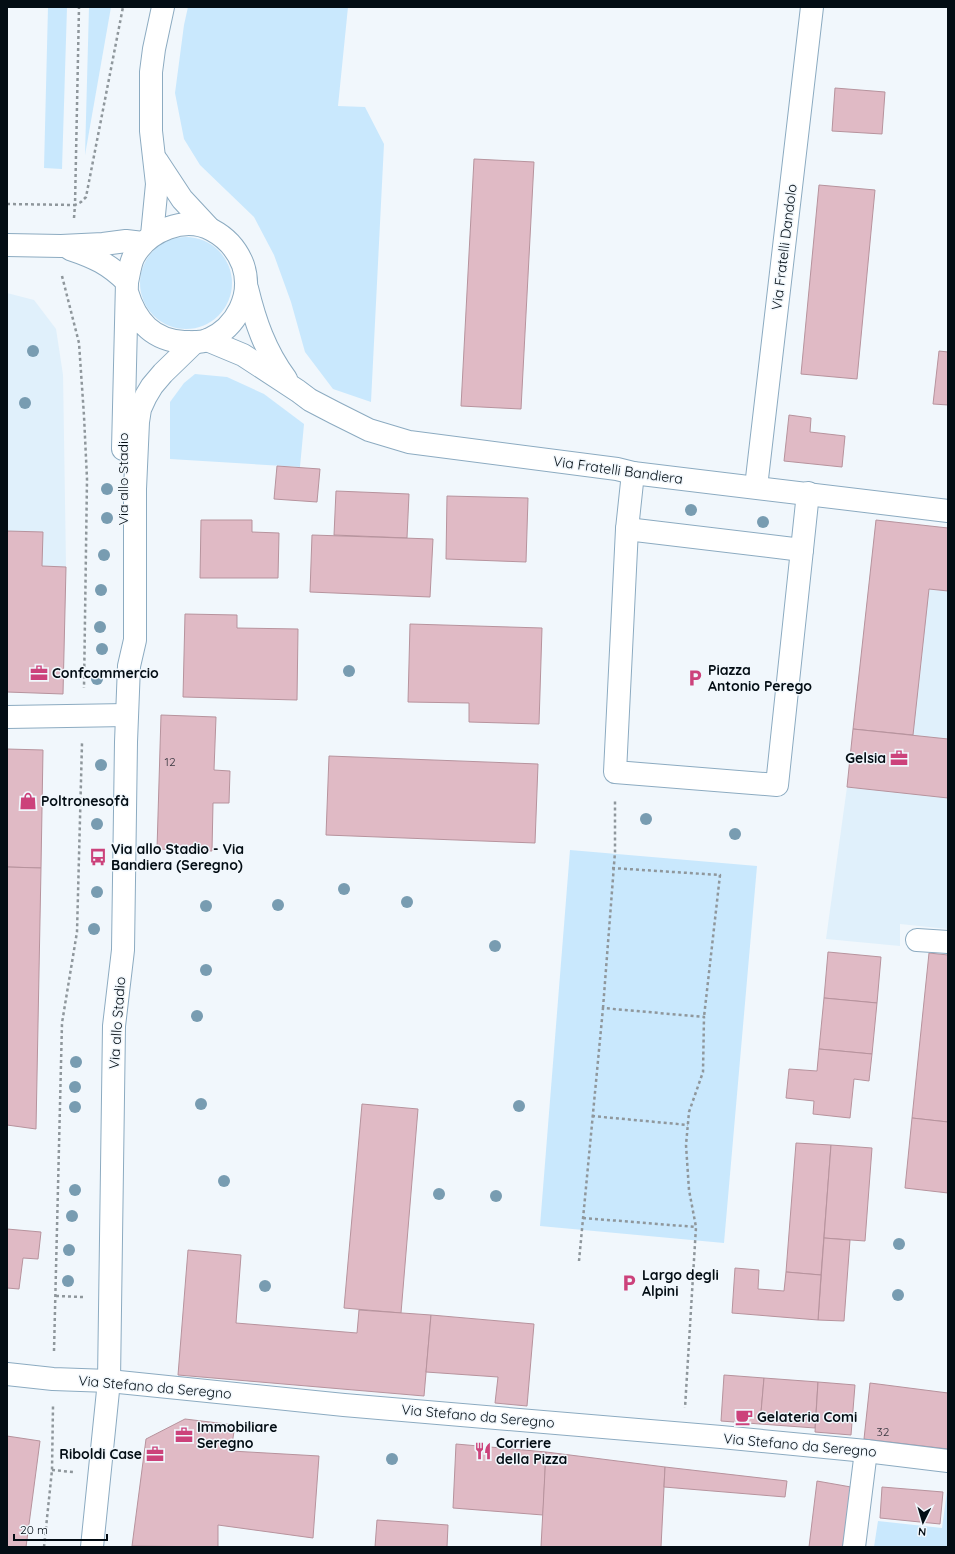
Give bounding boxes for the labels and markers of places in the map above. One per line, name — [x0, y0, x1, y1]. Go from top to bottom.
place label: Piazza Antonio Perego — [708, 661, 812, 695]
office icon: Confcommercio — [29, 663, 49, 683]
place label: Confcommercio — [52, 664, 159, 682]
parking icon: Piazza Antonio Perego — [685, 668, 705, 688]
office icon: Gelsia — [889, 748, 909, 768]
place label: Gelsia — [845, 749, 886, 767]
shop icon: Poltronesofà — [18, 791, 38, 811]
place label: Poltronesofà — [41, 792, 129, 810]
place label: Via allo Stadio - Via Bandiera (Seregno) — [111, 840, 244, 874]
bus stop icon: Via allo Stadio - Via Bandiera (Seregno) — [88, 847, 108, 867]
place label: Largo degli Alpini — [642, 1266, 719, 1300]
parking icon: Largo degli Alpini — [619, 1273, 639, 1293]
cafe icon: Gelateria Comi — [734, 1407, 754, 1427]
place label: Gelateria Comi — [757, 1408, 857, 1426]
place label: Immobiliare Seregno — [197, 1418, 277, 1452]
office icon: Immobiliare Seregno — [174, 1425, 194, 1445]
place label: Corriere della Pizza — [496, 1434, 567, 1468]
restaurant icon: Corriere della Pizza — [473, 1441, 493, 1461]
office icon: Riboldi Case — [145, 1444, 165, 1464]
place label: Riboldi Case — [59, 1445, 142, 1463]

